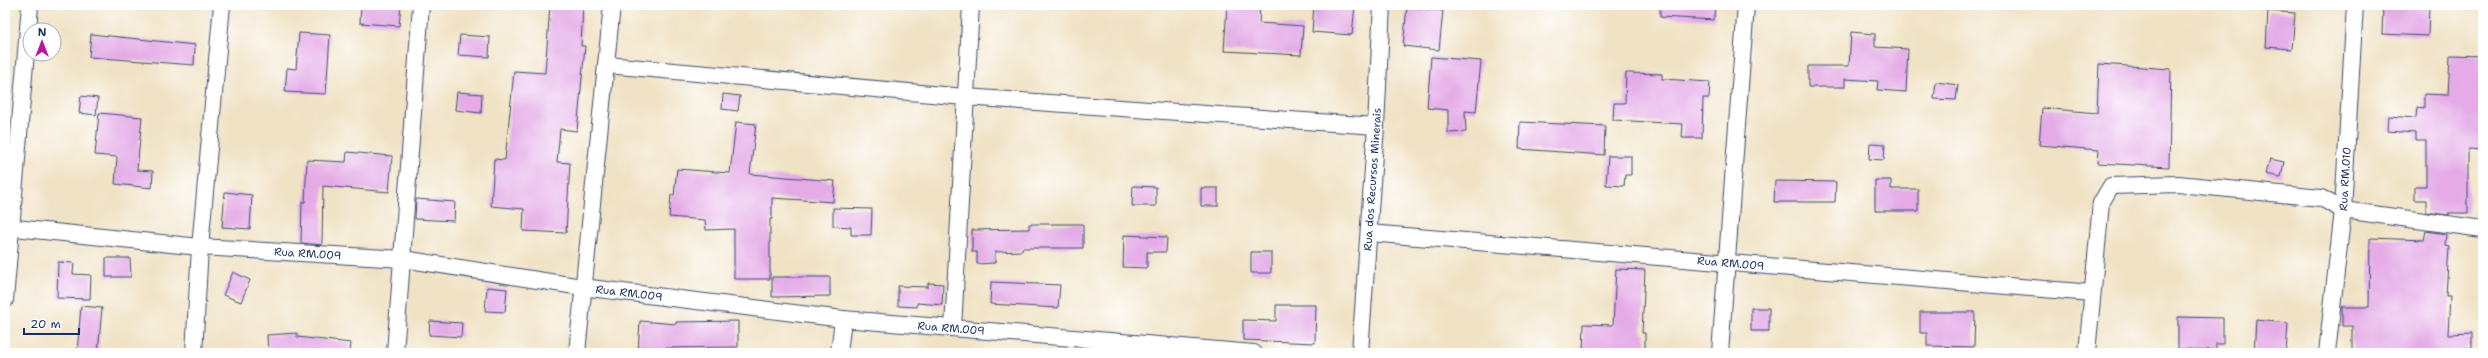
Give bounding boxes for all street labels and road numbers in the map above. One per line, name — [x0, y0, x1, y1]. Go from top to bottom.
street label: Rua dos Recursos Minerais — [1360, 108, 1385, 252]
street label: Rua RM.010 — [2336, 147, 2355, 211]
street label: Rua RM.009 — [274, 244, 342, 263]
street label: Rua RM.009 — [1697, 253, 1765, 274]
street label: Rua RM.009 — [595, 282, 663, 305]
street label: Rua RM.009 — [917, 318, 985, 339]

